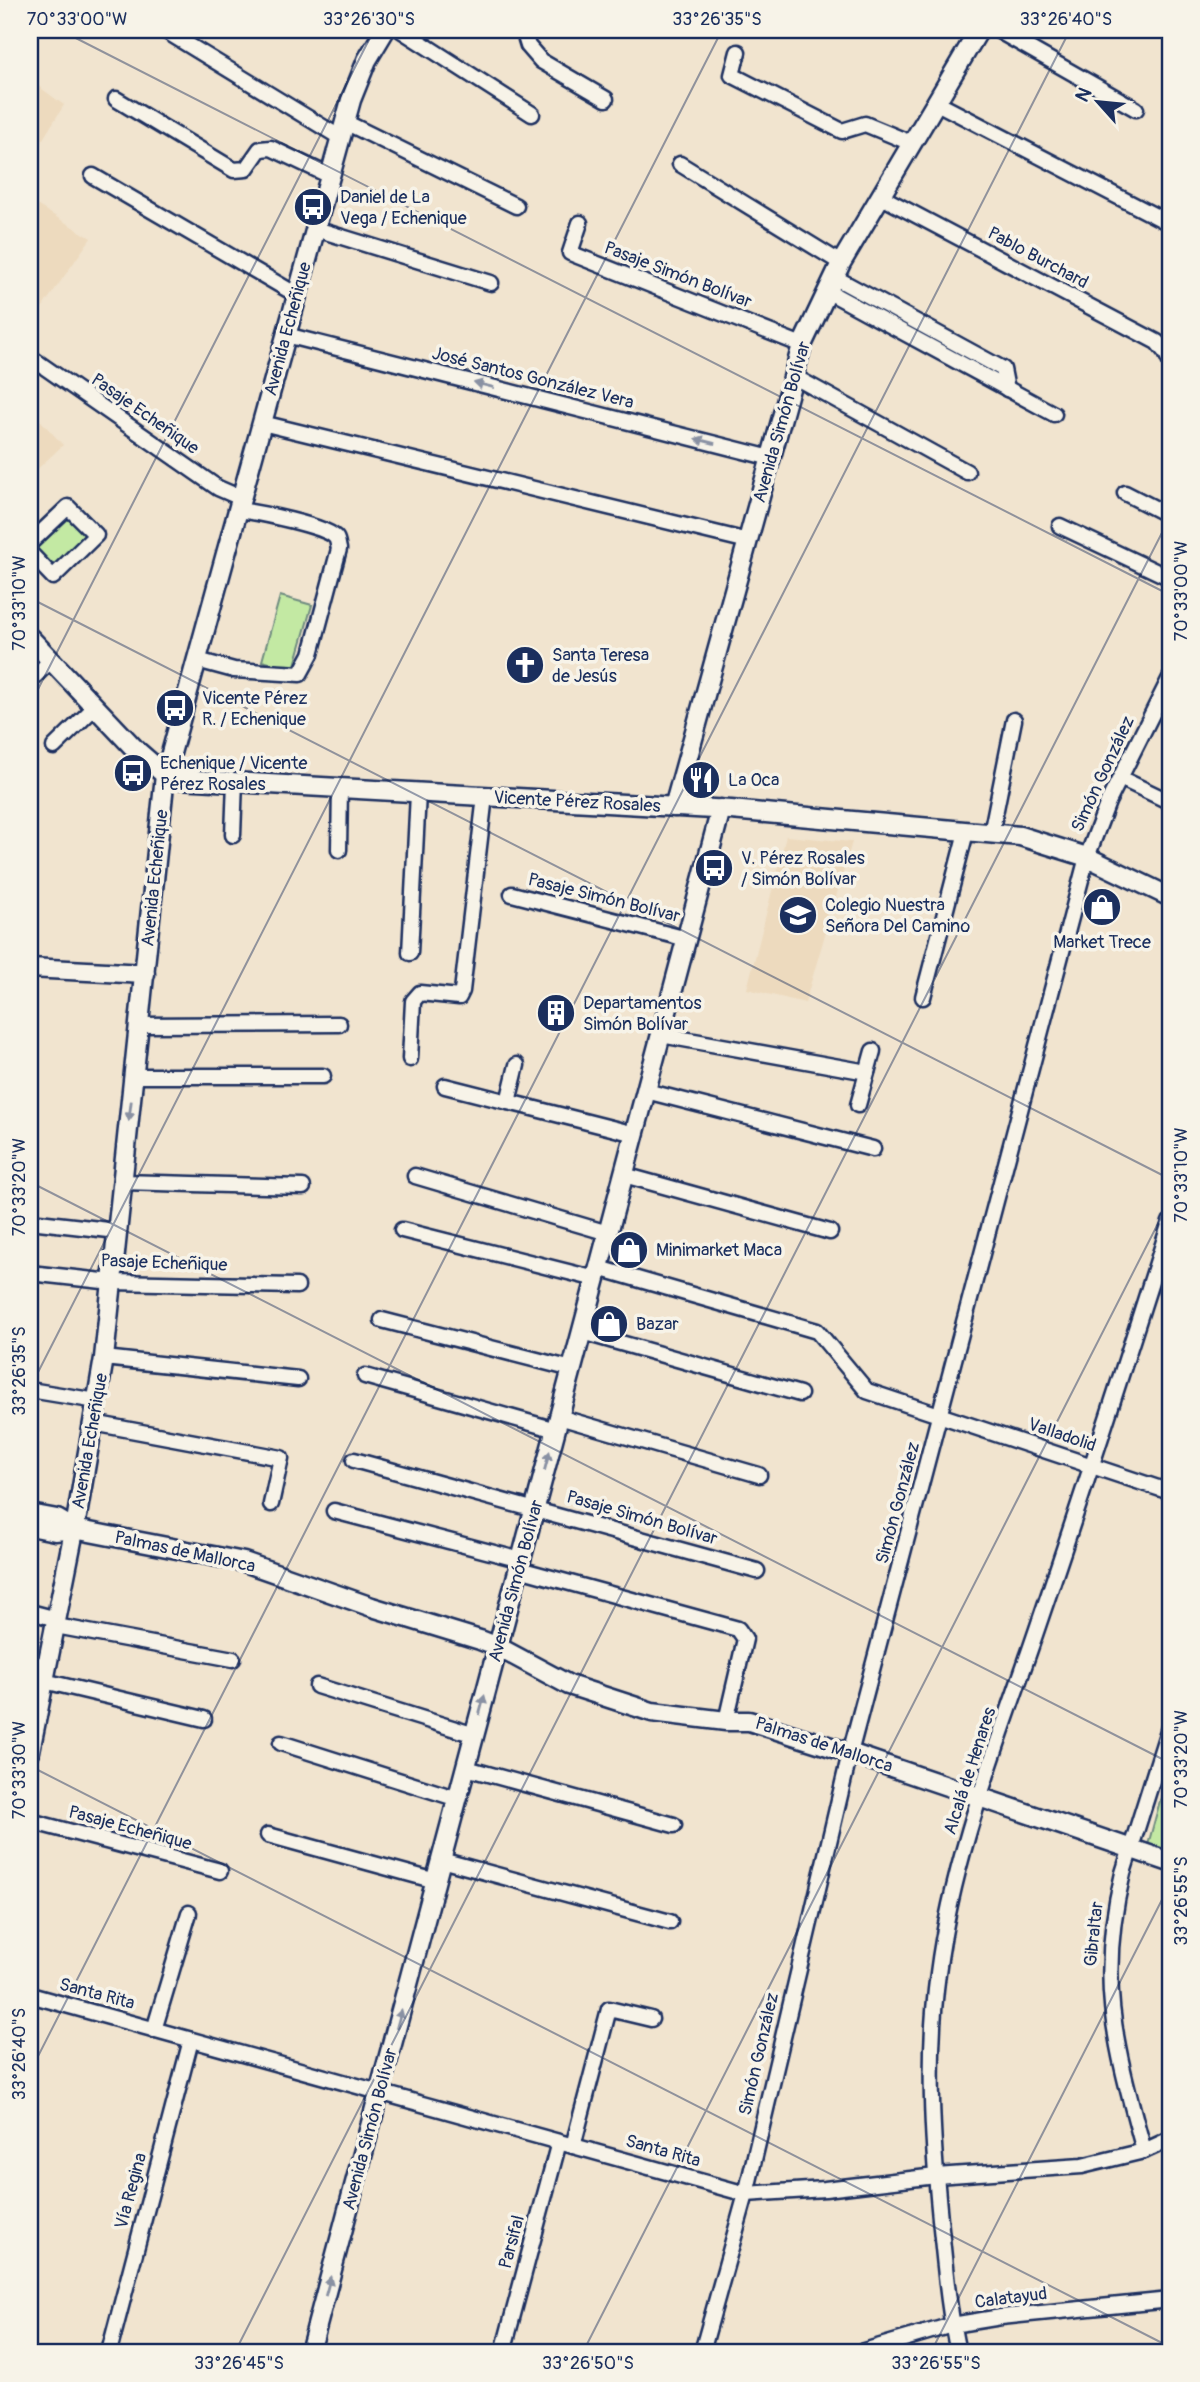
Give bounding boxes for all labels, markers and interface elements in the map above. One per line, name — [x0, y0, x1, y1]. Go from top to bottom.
text: 70°33'00"W — [27, 8, 127, 31]
text: 33°26'30"S — [323, 8, 415, 31]
text: 33°26'35"S — [672, 8, 762, 31]
text: 33°26'40"S — [1020, 8, 1112, 31]
north arrow — [1064, 66, 1134, 136]
text: N — [1070, 83, 1097, 106]
bus stop icon: Daniel de La Vega / Echenique — [292, 186, 334, 228]
place label: Daniel de La Vega / Echenique — [340, 186, 467, 230]
street label: Pablo Burchard — [984, 222, 1092, 294]
street label: Pasaje Simón Bolívar — [601, 236, 756, 314]
street label: Avenida Echeñique — [259, 260, 317, 398]
street label: Avenida Simón Bolívar — [748, 338, 816, 505]
street label: José Santos González Vera — [430, 342, 636, 414]
street label: Pasaje Echeñique — [87, 368, 204, 460]
one-way arrow — [473, 379, 495, 390]
one-way arrow — [693, 435, 715, 446]
text: 70°33'00"W — [1170, 541, 1193, 641]
text: 70°33'10"W — [8, 555, 31, 651]
church icon: Santa Teresa de Jesús — [504, 644, 546, 686]
place label: Santa Teresa de Jesús — [552, 644, 649, 688]
bus stop icon: Vicente Pérez R. / Echenique — [154, 687, 196, 729]
place label: Vicente Pérez R. / Echenique — [202, 687, 308, 731]
street label: Simón González — [1066, 712, 1140, 836]
bus stop icon: Echenique / Vicente Pérez Rosales — [112, 752, 154, 794]
place label: Echenique / Vicente Pérez Rosales — [160, 752, 307, 796]
restaurant icon: La Oca — [680, 759, 722, 801]
place label: La Oca — [728, 769, 779, 792]
street label: Vicente Pérez Rosales — [493, 786, 661, 818]
street label: Avenida Echeñique — [136, 808, 174, 948]
bus stop icon: V. Pérez Rosales / Simón Bolívar — [693, 847, 735, 889]
place label: V. Pérez Rosales / Simón Bolívar — [741, 847, 865, 891]
street label: Pasaje Simón Bolívar — [525, 868, 683, 928]
shop icon: Market Trece — [1081, 886, 1123, 928]
school or university icon: Colegio Nuestra Señora Del Camino — [777, 894, 819, 936]
place label: Colegio Nuestra Señora Del Camino — [825, 894, 970, 938]
place label: Market Trece — [1053, 931, 1151, 954]
building icon: Departamentos Simón Bolívar — [535, 992, 577, 1034]
place label: Departamentos Simón Bolívar — [583, 992, 702, 1036]
one-way arrow — [124, 1100, 135, 1122]
text: 70°33'10"W — [1170, 1127, 1193, 1223]
text: 70°33'20"W — [8, 1138, 31, 1236]
shop icon: Minimarket Maca — [608, 1229, 650, 1271]
place label: Minimarket Maca — [656, 1239, 782, 1262]
street label: Pasaje Echeñique — [100, 1249, 228, 1277]
shop icon: Bazar — [588, 1303, 630, 1345]
place label: Bazar — [636, 1313, 679, 1336]
text: 33°26'35"S — [8, 1326, 31, 1416]
street label: Avenida Echeñique — [67, 1371, 113, 1511]
street label: Valladolid — [1025, 1413, 1099, 1457]
street label: Simón González — [871, 1440, 925, 1566]
one-way arrow — [543, 1450, 553, 1471]
street label: Pasaje Simón Bolívar — [564, 1485, 721, 1551]
street label: Avenida Simón Bolívar — [483, 1497, 549, 1665]
street label: Palmas de Mallorca — [112, 1526, 258, 1578]
one-way arrow — [478, 1694, 488, 1715]
street label: Alcalá de Henares — [939, 1704, 1001, 1838]
text: 70°33'20"W — [1170, 1710, 1193, 1808]
street label: Palmas de Mallorca — [752, 1712, 896, 1778]
text: 70°33'30"W — [8, 1721, 31, 1819]
street label: Pasaje Echeñique — [66, 1800, 194, 1856]
text: 33°26'55"S — [1170, 1856, 1193, 1946]
street label: Gibraltar — [1079, 1900, 1109, 1968]
street label: Santa Rita — [57, 1973, 137, 2015]
street label: Simón González — [734, 1990, 784, 2118]
text: 33°26'40"S — [8, 2008, 31, 2100]
one-way arrow — [394, 2008, 405, 2030]
street label: Avenida Simón Bolívar — [337, 2045, 403, 2213]
street label: Santa Rita — [623, 2129, 703, 2173]
street label: Vía Regina — [110, 2150, 152, 2232]
street label: Parsifal — [494, 2213, 530, 2271]
one-way arrow — [323, 2275, 333, 2296]
street label: Calatayud — [973, 2282, 1049, 2314]
text: 33°26'45"S — [194, 2352, 284, 2375]
text: 33°26'50"S — [542, 2352, 634, 2375]
text: 33°26'55"S — [891, 2352, 981, 2375]

